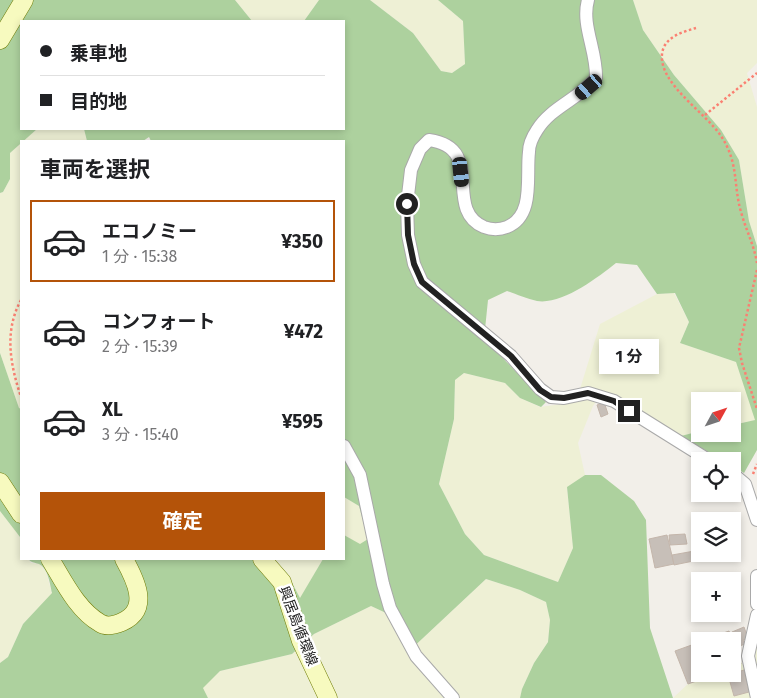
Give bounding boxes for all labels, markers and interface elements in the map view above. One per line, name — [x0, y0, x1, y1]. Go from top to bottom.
text: 乗車地 — [70, 42, 127, 65]
car — [572, 71, 605, 103]
text: 目的地 — [70, 90, 127, 113]
text: 車両を選択 — [40, 156, 150, 183]
car — [451, 156, 470, 188]
route start — [396, 193, 418, 215]
icon: car — [42, 219, 87, 264]
text: エコノミー — [102, 220, 197, 243]
text: ¥350 — [281, 230, 323, 253]
text: 1 分 · 15:38 — [102, 247, 177, 266]
icon: car — [42, 309, 87, 354]
text: コンフォート — [102, 310, 215, 333]
text: ¥472 — [284, 320, 323, 343]
text: 2 分 · 15:39 — [102, 337, 178, 356]
callout: 1 分 — [599, 338, 659, 374]
text: 1 分 — [615, 347, 643, 366]
north arrow — [691, 392, 741, 442]
map controls — [691, 392, 741, 682]
text: XL — [102, 398, 123, 421]
icon: car — [42, 399, 87, 444]
route end — [618, 400, 640, 422]
text: ¥595 — [282, 410, 323, 433]
text: 3 分 · 15:40 — [102, 425, 179, 444]
button: locate — [691, 452, 741, 502]
button: 確定 — [40, 492, 325, 550]
button: layers — [691, 512, 741, 562]
button: + — [691, 572, 741, 622]
street label: 興居島循環線 — [275, 584, 321, 668]
button: − — [691, 632, 741, 682]

